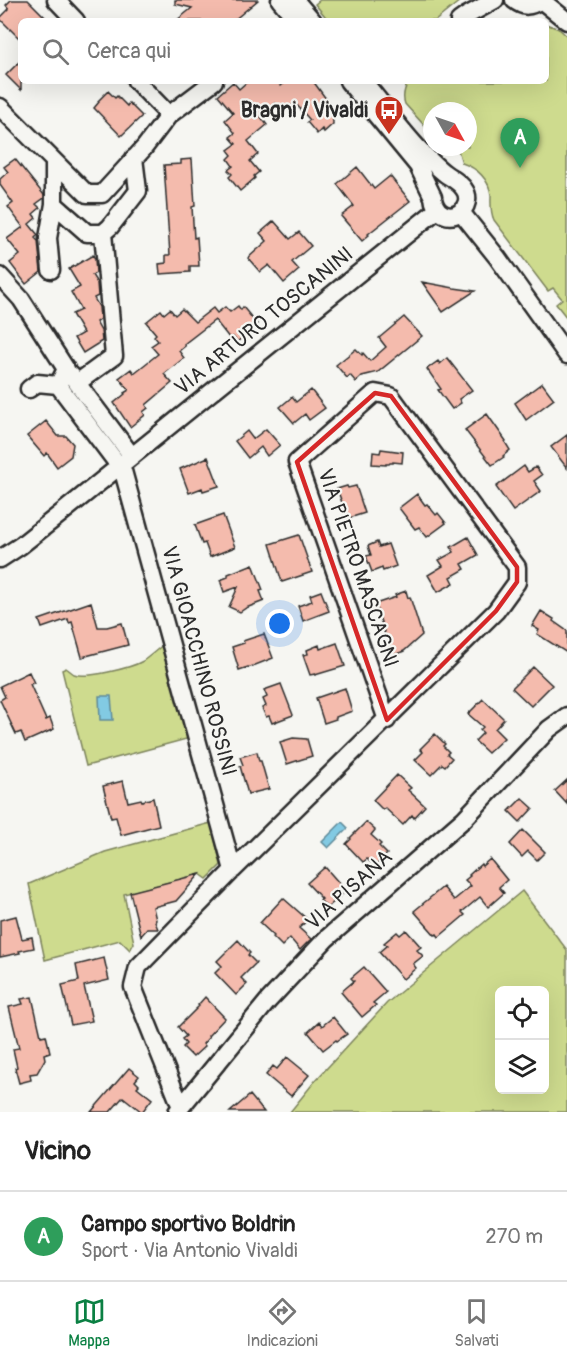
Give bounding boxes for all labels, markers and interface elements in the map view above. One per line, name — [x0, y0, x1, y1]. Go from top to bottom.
search box — [18, 18, 549, 84]
icon: search — [39, 35, 72, 68]
text: Cerca qui — [87, 37, 171, 65]
bus stop icon: Bragni / Vivaldi — [373, 94, 405, 136]
place label: Bragni / Vivaldi — [241, 97, 368, 124]
north arrow — [423, 102, 477, 156]
pin: A — [500, 118, 540, 168]
street label: VIA ARTURO TOSCANINI — [169, 241, 359, 401]
street label: VIA PIETRO MASCAGNI — [311, 465, 405, 671]
street label: VIA GIOACCHINO ROSSINI — [155, 543, 243, 779]
your location — [265, 609, 294, 638]
street label: VIA PISANA — [300, 844, 398, 936]
map controls — [495, 986, 549, 1094]
button: locate — [495, 986, 549, 1040]
button: layers — [495, 1040, 549, 1094]
text: Vicino — [24, 1135, 91, 1167]
text: Campo sportivo Boldrin — [81, 1210, 295, 1238]
text: A — [37, 1224, 50, 1249]
text: 270 m — [485, 1224, 543, 1249]
text: Sport · Via Antonio Vivaldi — [81, 1238, 298, 1263]
tab: Mappa — [68, 1295, 110, 1351]
tab: Indicazioni — [247, 1295, 318, 1351]
tab: Salvati — [455, 1295, 499, 1351]

